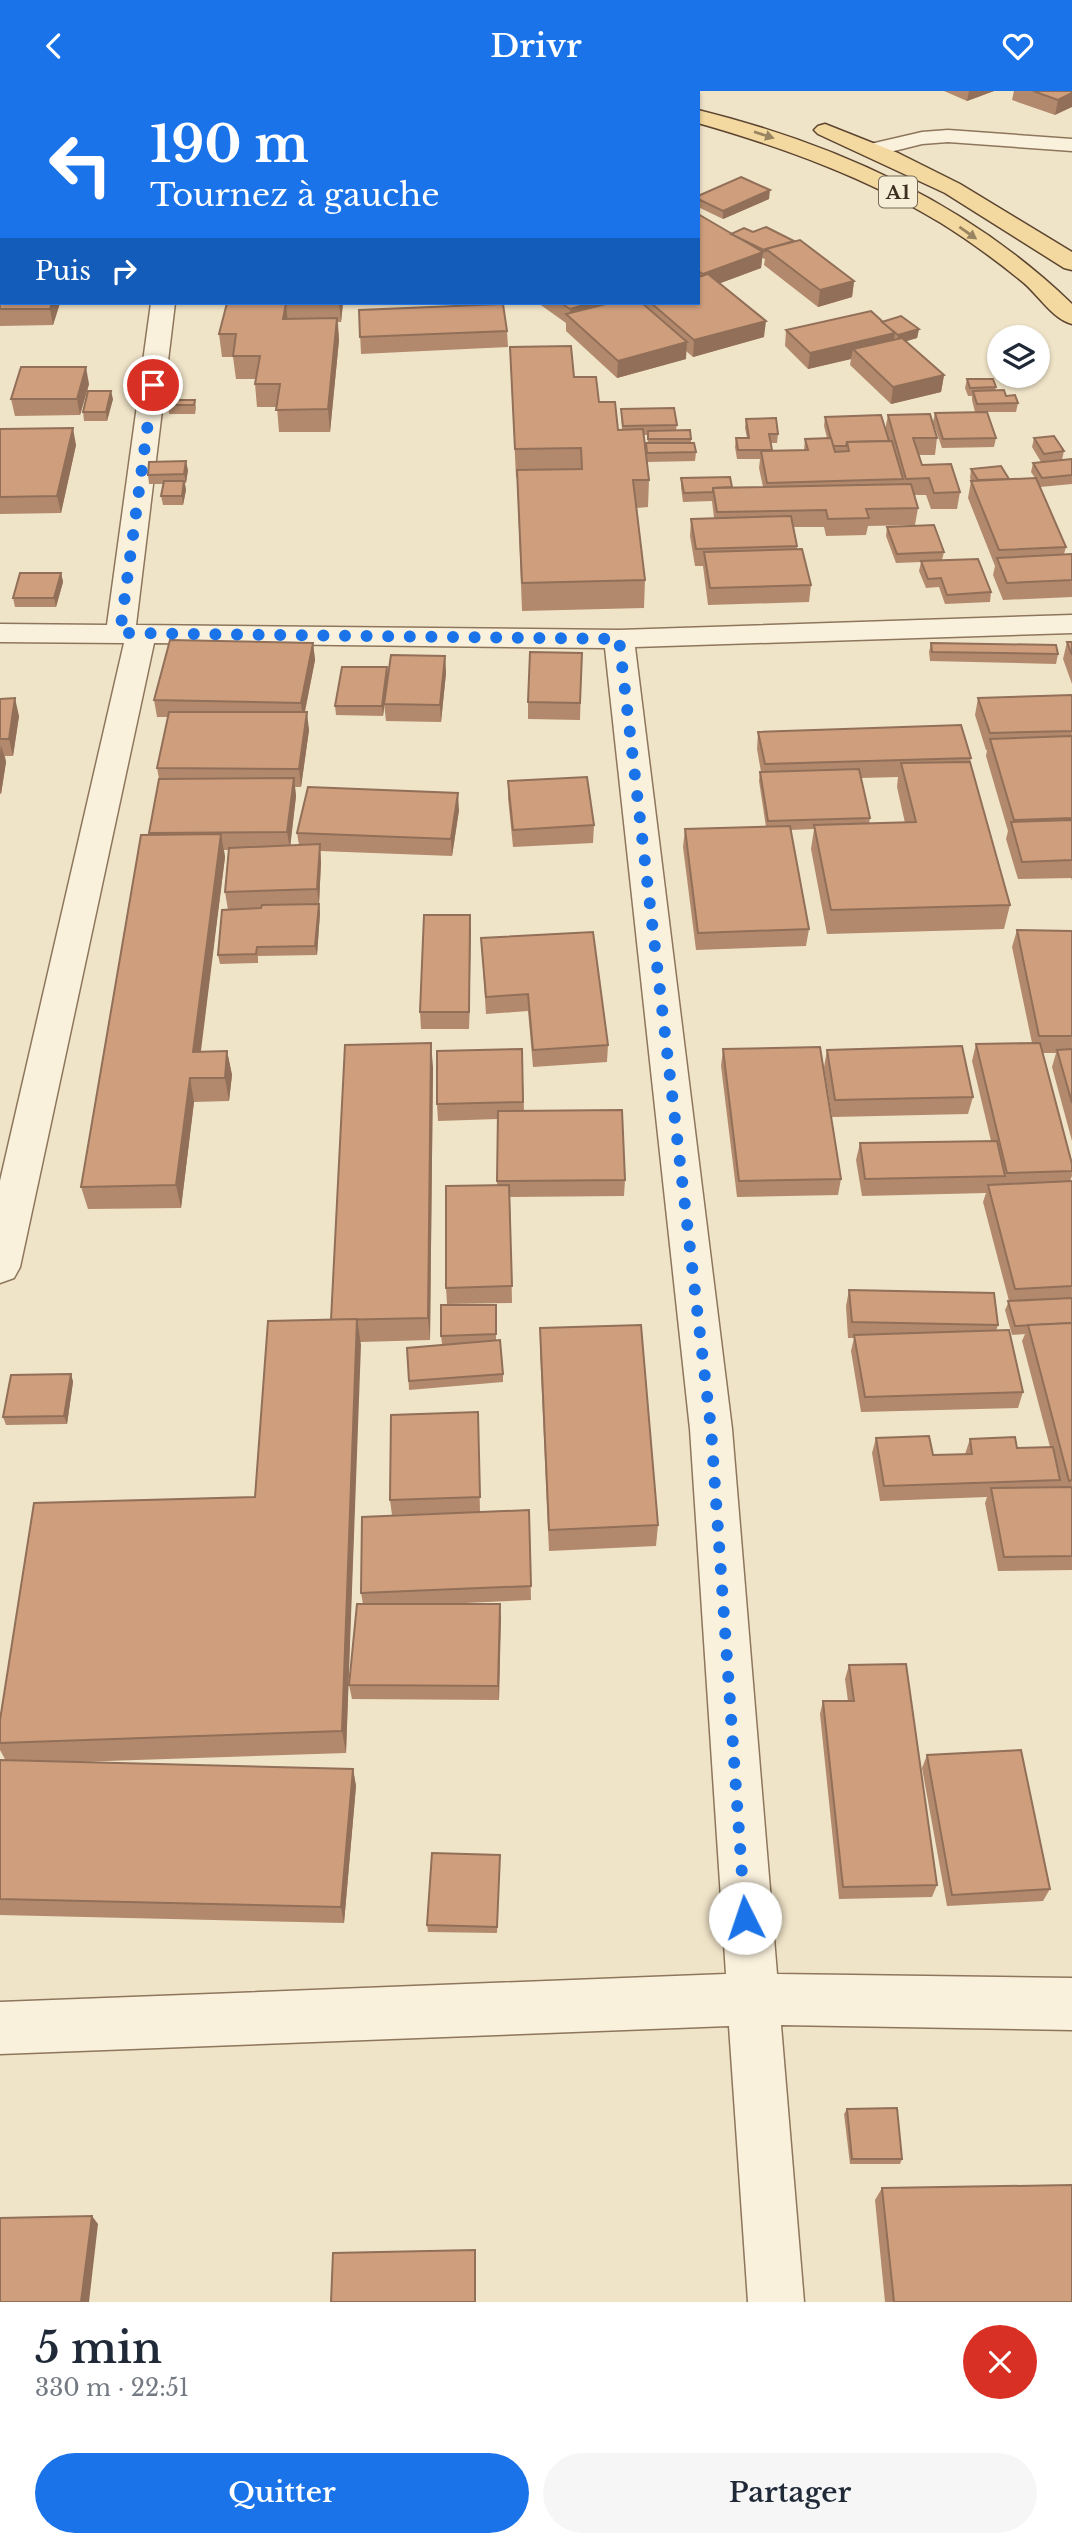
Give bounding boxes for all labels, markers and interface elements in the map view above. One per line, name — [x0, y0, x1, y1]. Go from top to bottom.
text: Drivr — [490, 26, 582, 66]
icon: back — [35, 27, 73, 65]
icon: heart — [999, 27, 1037, 65]
text: 190 m — [150, 114, 309, 175]
icon: left — [35, 119, 126, 210]
one-way arrow — [754, 130, 775, 140]
text: Tournez à gauche — [150, 175, 440, 215]
road number: A1 — [879, 177, 917, 207]
one-way arrow — [959, 226, 977, 240]
icon: right — [105, 252, 143, 290]
text: Puis — [35, 255, 91, 287]
map controls — [987, 325, 1050, 388]
button: layers — [987, 325, 1050, 388]
pin — [123, 355, 183, 415]
icon: arrive — [134, 366, 172, 404]
position arrow — [708, 1881, 782, 1955]
text: 5 min — [35, 2322, 162, 2374]
button: close — [963, 2325, 1037, 2399]
text: 330 m · 22:51 — [35, 2374, 189, 2402]
button: Quitter — [35, 2453, 529, 2533]
button: Partager — [543, 2453, 1037, 2533]

